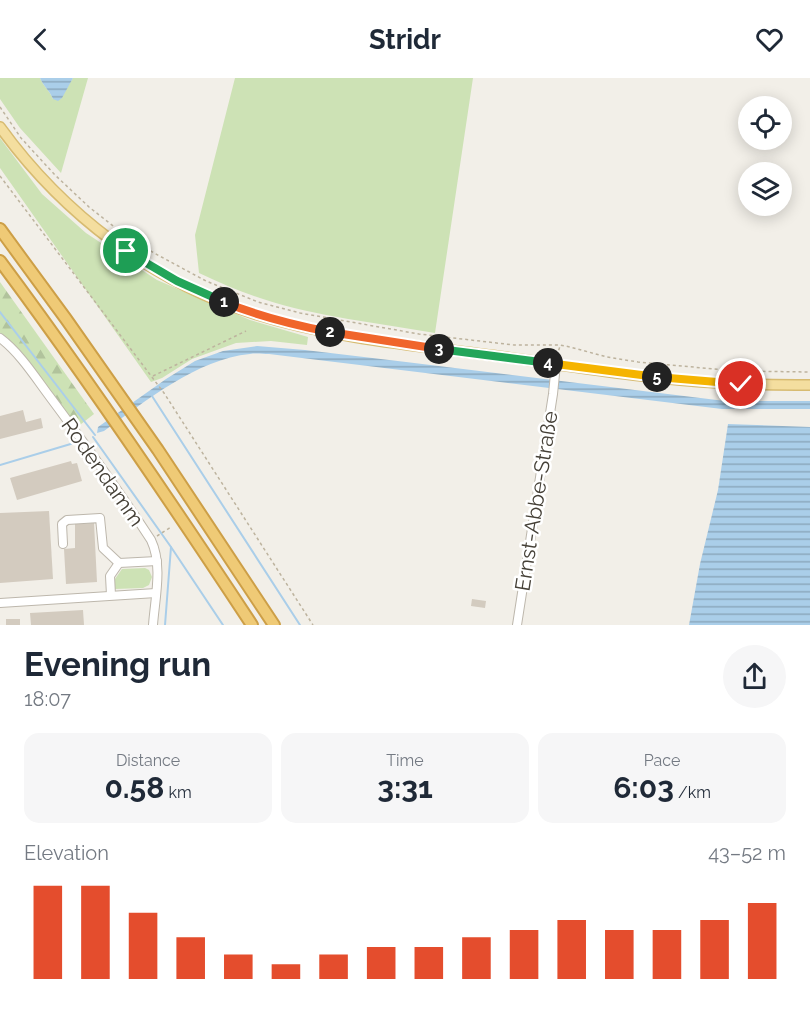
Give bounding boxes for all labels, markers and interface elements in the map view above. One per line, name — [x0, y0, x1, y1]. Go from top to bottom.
icon: back — [24, 23, 57, 56]
icon: heart — [753, 23, 786, 56]
text: Stridr — [369, 24, 441, 55]
map controls — [738, 96, 792, 216]
button: locate — [738, 96, 792, 150]
button: layers — [738, 162, 792, 216]
pin — [100, 225, 151, 276]
icon: arrive — [109, 234, 142, 267]
pin: 1 — [209, 287, 239, 317]
text: 1 — [220, 292, 228, 311]
pin: 2 — [315, 317, 345, 347]
text: 2 — [325, 322, 335, 341]
pin: 3 — [424, 334, 454, 364]
text: 3 — [435, 339, 443, 358]
pin: 4 — [533, 348, 563, 378]
text: 4 — [543, 353, 553, 372]
pin — [715, 358, 766, 409]
pin: 5 — [642, 362, 672, 392]
text: 5 — [653, 367, 661, 386]
icon: check — [724, 367, 757, 400]
street label: Ernst-Abbe-Straße — [509, 409, 563, 593]
street label: Rodendamm — [56, 413, 150, 531]
text: Evening run — [24, 645, 211, 684]
button: share — [723, 645, 786, 708]
text: 18:07 — [24, 687, 71, 711]
text: Distance — [116, 751, 180, 770]
text: Time — [386, 751, 424, 770]
text: Pace — [644, 751, 680, 770]
text: 0.58 — [104, 770, 164, 805]
text: 3:31 — [377, 770, 433, 805]
text: 6:03 — [613, 770, 674, 805]
text: km — [164, 783, 192, 802]
text: /km — [674, 783, 711, 802]
text: Elevation — [24, 841, 109, 865]
text: 43–52 m — [708, 841, 786, 865]

